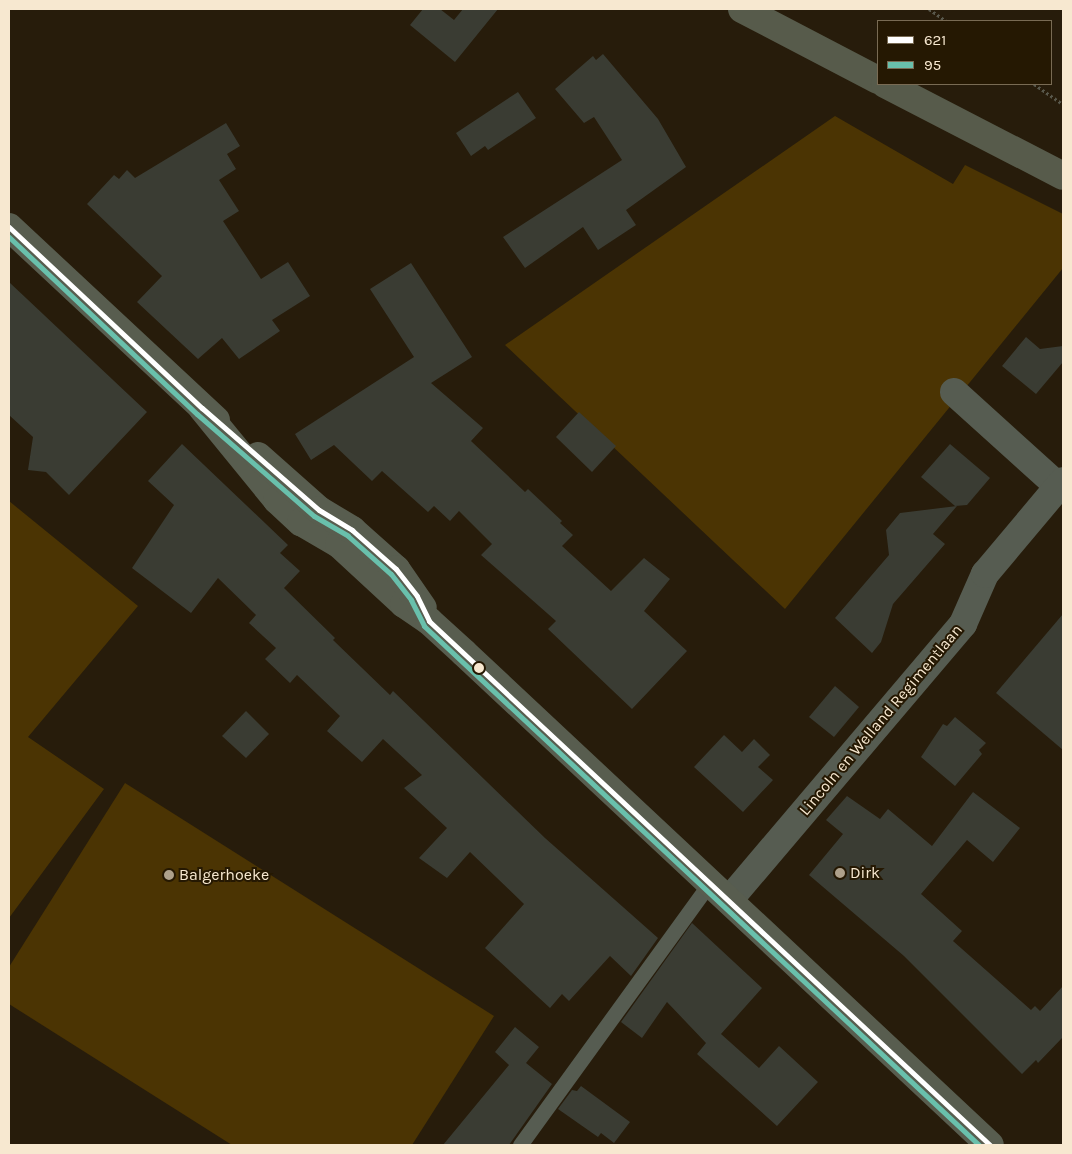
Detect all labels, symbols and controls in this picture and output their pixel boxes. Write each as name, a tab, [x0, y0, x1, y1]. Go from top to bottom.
legend	[877, 20, 1052, 85]
text: 621	[924, 31, 946, 49]
text: 95	[924, 56, 941, 74]
street label: Lincoln en Welland Regimentlaan	[795, 621, 967, 819]
unlabelled marker	[474, 663, 484, 673]
place label: Dirk	[850, 863, 880, 883]
place label: Balgerhoeke	[179, 865, 269, 885]
marker: Dirk	[834, 867, 846, 879]
marker: Balgerhoeke	[163, 869, 175, 881]

